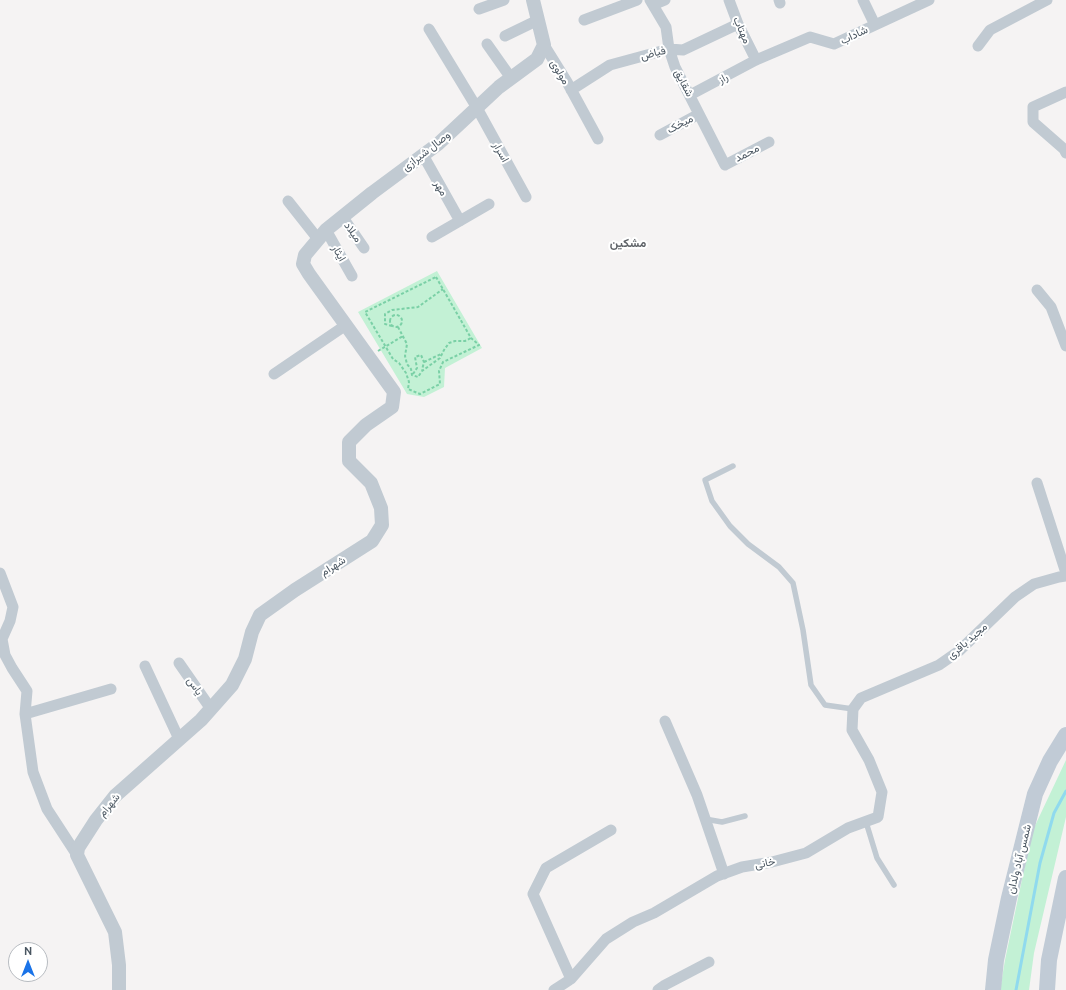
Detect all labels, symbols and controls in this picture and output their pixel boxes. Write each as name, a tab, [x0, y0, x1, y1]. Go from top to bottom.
street label: مهتاب	[730, 15, 754, 45]
street label: شاداب	[838, 23, 870, 47]
street label: فیاض	[639, 43, 667, 63]
street label: مولوی	[547, 57, 573, 87]
street label: شقایق	[672, 67, 696, 99]
street label: راز	[716, 70, 730, 86]
street label: میخک	[665, 112, 695, 136]
street label: وصال شیرازی	[399, 128, 453, 174]
street label: اسرار	[490, 140, 512, 164]
street label: محمد	[733, 141, 761, 165]
street label: مهر	[431, 178, 451, 198]
street label: میلاد	[341, 219, 365, 245]
district label: مشکین	[610, 236, 646, 250]
street label: ایثار	[329, 242, 349, 264]
street label: شهرام	[318, 553, 348, 579]
street label: مجید باقری	[944, 620, 990, 662]
street label: یاس	[184, 674, 206, 698]
street label: شهرام	[95, 791, 123, 819]
street label: شمس آباد ولدان	[1004, 823, 1034, 895]
street label: خانی	[754, 855, 776, 871]
north arrow	[8, 942, 48, 982]
text: N	[24, 945, 32, 957]

